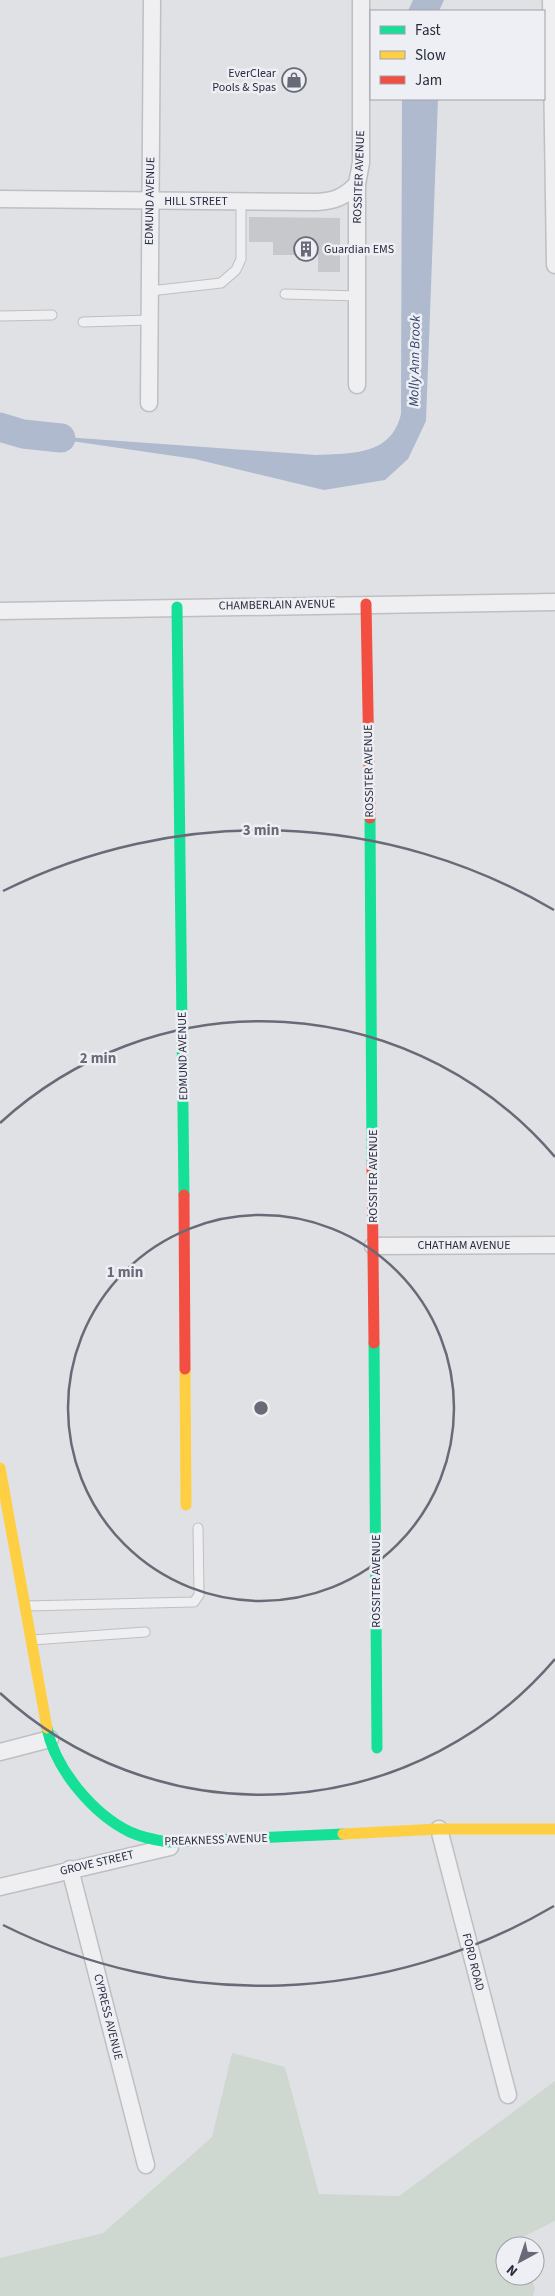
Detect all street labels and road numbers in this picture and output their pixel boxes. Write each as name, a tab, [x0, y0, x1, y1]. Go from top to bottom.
street label: ROSSITER AVENUE	[349, 130, 369, 224]
street label: EDMUND AVENUE	[141, 157, 159, 245]
street label: HILL STREET	[164, 193, 228, 210]
street label: CHAMBERLAIN AVENUE	[219, 595, 335, 615]
street label: ROSSITER AVENUE	[360, 724, 378, 818]
street label: EDMUND AVENUE	[174, 1012, 192, 1100]
street label: ROSSITER AVENUE	[365, 1129, 382, 1223]
street label: CHATHAM AVENUE	[417, 1237, 511, 1254]
street label: ROSSITER AVENUE	[368, 1534, 385, 1628]
street label: PREAKNESS AVENUE	[164, 1830, 268, 1850]
street label: GROVE STREET	[58, 1846, 136, 1880]
street label: FORD ROAD	[458, 1931, 488, 1993]
street label: CYPRESS AVENUE	[89, 1972, 127, 2062]

